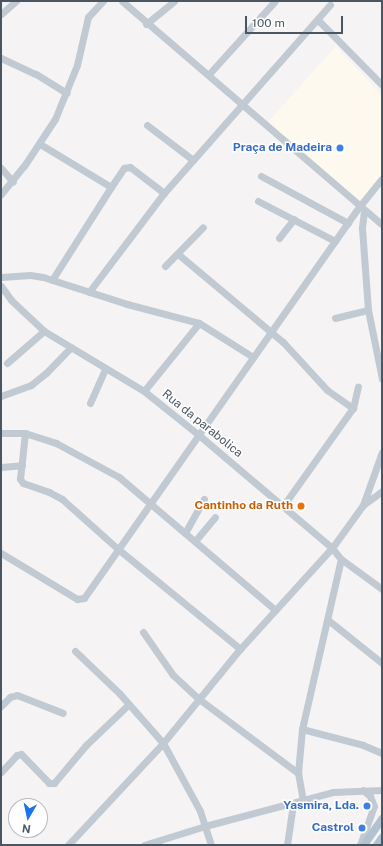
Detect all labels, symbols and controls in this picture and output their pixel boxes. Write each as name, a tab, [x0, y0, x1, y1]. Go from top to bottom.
scale bar	[247, 8, 345, 34]
text: 100 m	[252, 16, 285, 30]
place label: Praça de Madeira	[233, 141, 332, 155]
marker: Praça de Madeira	[335, 143, 345, 153]
street label: Rua da parabolica	[159, 387, 245, 461]
place label: Cantinho da Ruth	[194, 499, 293, 513]
marker: Cantinho da Ruth	[296, 501, 306, 511]
north arrow	[8, 798, 48, 838]
place label: Yasmira, Lda.	[283, 799, 359, 813]
marker: Yasmira, Lda.	[362, 801, 372, 811]
place label: Castrol	[312, 821, 354, 835]
text: N	[21, 822, 31, 835]
marker: Castrol	[357, 823, 367, 833]

